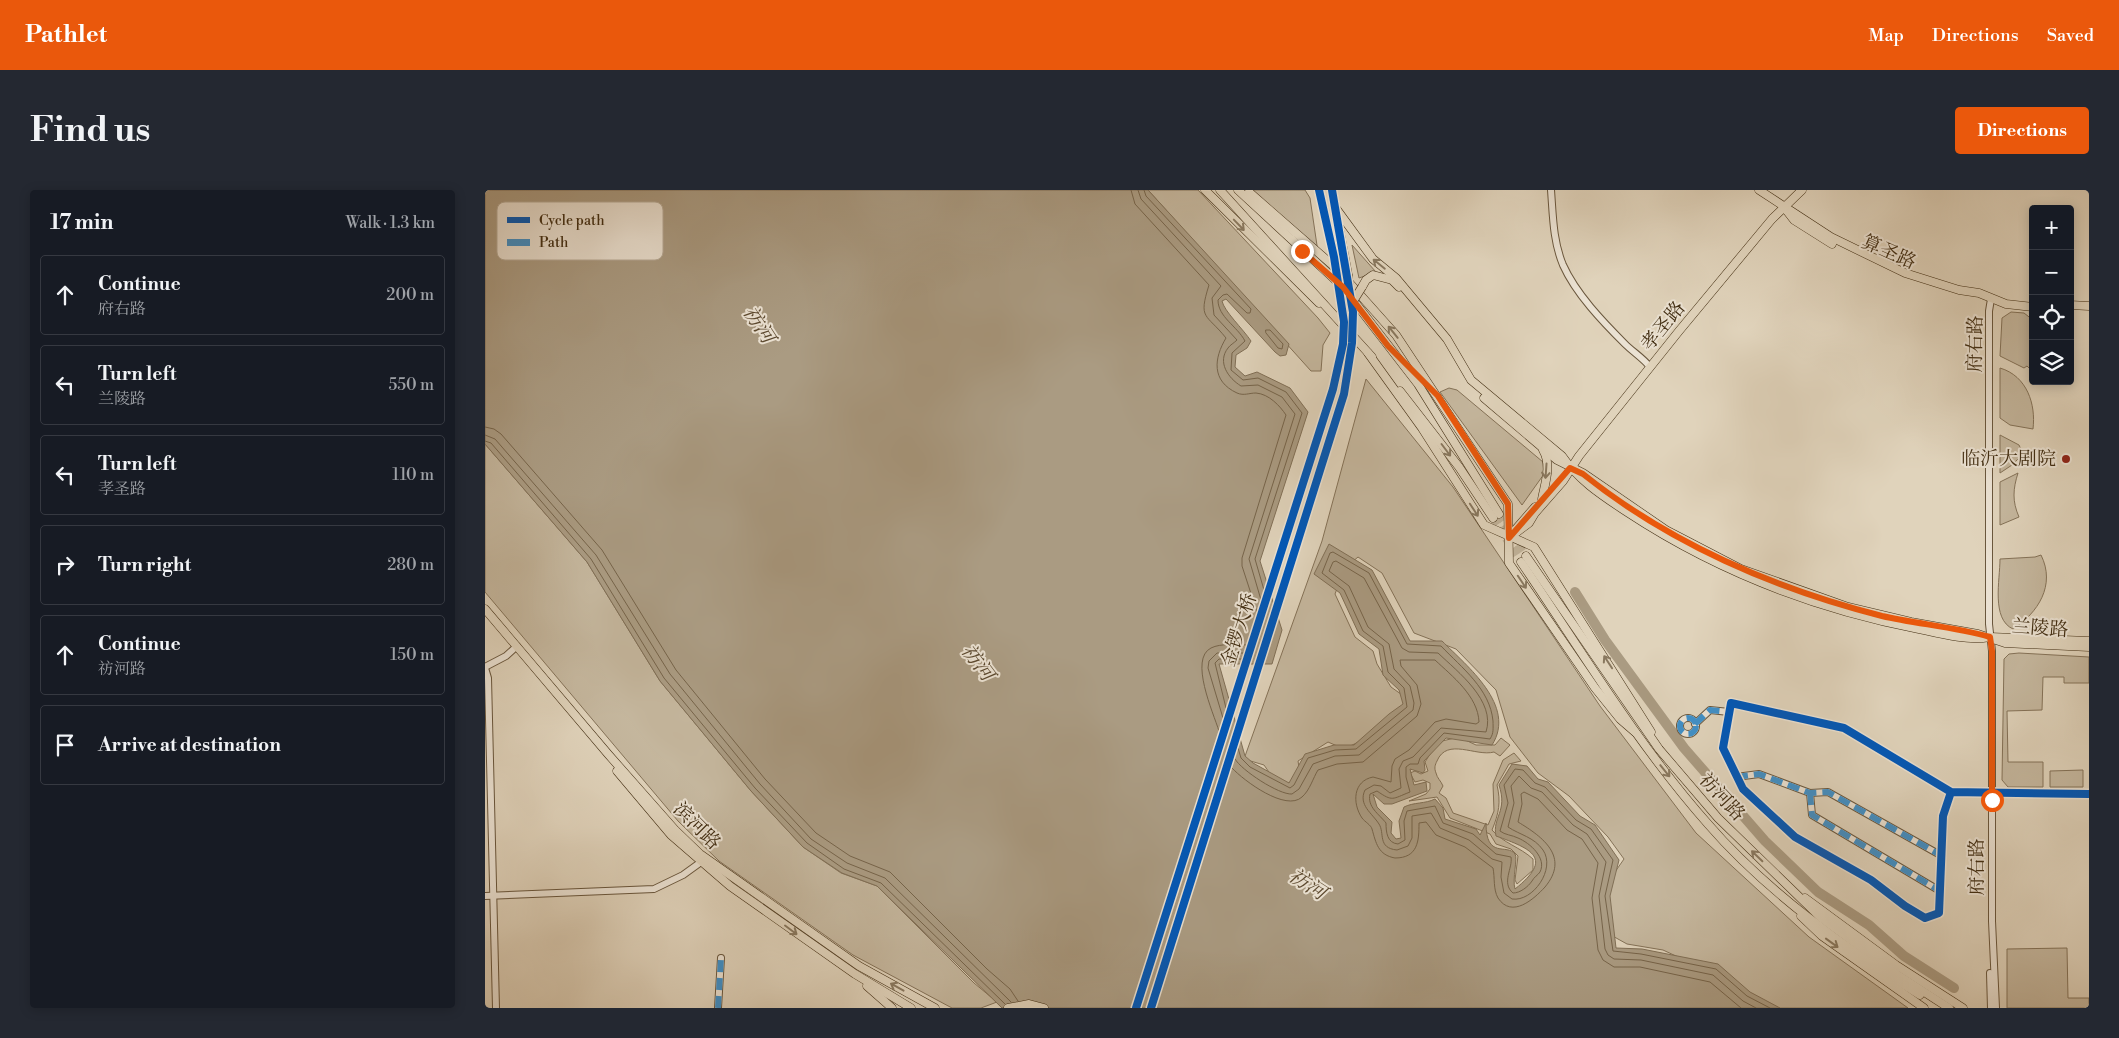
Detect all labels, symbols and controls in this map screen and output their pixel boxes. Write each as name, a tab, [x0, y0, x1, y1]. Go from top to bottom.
text: Pathlet	[25, 20, 107, 50]
text: Map	[1868, 24, 1904, 47]
text: Directions	[1932, 24, 2019, 47]
text: Saved	[2047, 24, 2094, 47]
button: Directions	[1955, 107, 2089, 154]
text: Find us	[30, 109, 150, 152]
legend	[497, 202, 663, 260]
map controls	[2029, 205, 2074, 385]
button: +	[2029, 205, 2074, 250]
text: 17 min	[50, 210, 113, 236]
text: Cycle path	[539, 212, 605, 230]
text: Walk · 1.3 km	[346, 213, 435, 233]
one-way arrow	[1233, 219, 1246, 231]
street label: 算圣路	[1858, 229, 1920, 275]
text: Path	[539, 234, 569, 252]
route end	[1291, 240, 1314, 263]
button: −	[2029, 250, 2074, 295]
one-way arrow	[1373, 258, 1386, 269]
text: Continue	[98, 272, 181, 296]
icon: ahead	[51, 281, 79, 309]
text: 200 m	[386, 285, 434, 305]
button: locate	[2029, 295, 2074, 340]
street label: 孝圣路	[1636, 296, 1690, 356]
text: 府右路	[98, 299, 146, 319]
water label: 祊河	[737, 301, 781, 351]
street label: 府右路	[1963, 315, 1987, 373]
one-way arrow	[1387, 325, 1398, 338]
button: layers	[2029, 340, 2074, 385]
text: Turn left	[98, 362, 177, 386]
icon: left	[51, 371, 79, 399]
text: 550 m	[388, 375, 434, 395]
text: 兰陵路	[98, 389, 146, 409]
one-way arrow	[1440, 443, 1451, 456]
place label: 临沂大剧院	[1961, 447, 2056, 471]
text: Turn left	[98, 452, 177, 476]
marker: 临沂大剧院	[2060, 453, 2072, 465]
icon: left	[51, 461, 79, 489]
one-way arrow	[1542, 463, 1551, 479]
text: 110 m	[392, 465, 434, 485]
text: 孝圣路	[98, 479, 146, 499]
one-way arrow	[1469, 502, 1479, 516]
icon: right	[51, 551, 79, 579]
text: Turn right	[98, 553, 191, 577]
text: 280 m	[387, 555, 434, 575]
one-way arrow	[1517, 575, 1527, 589]
street label: 金锣大桥	[1216, 590, 1262, 670]
street label: 兰陵路	[2011, 614, 2069, 642]
text: Continue	[98, 632, 181, 656]
water label: 祊河	[955, 640, 1001, 689]
icon: ahead	[51, 641, 79, 669]
text: 150 m	[390, 645, 434, 665]
one-way arrow	[1602, 655, 1613, 669]
text: 祊河路	[98, 659, 146, 679]
icon: arrive	[51, 731, 79, 759]
text: Arrive at destination	[98, 733, 281, 757]
one-way arrow	[1659, 764, 1670, 777]
street label: 祊河路	[1694, 768, 1750, 826]
route start	[1981, 789, 2004, 812]
street label: 滨河路	[668, 797, 726, 855]
street label: 府右路	[1965, 838, 1989, 896]
one-way arrow	[1750, 850, 1763, 862]
water label: 祊河	[1283, 864, 1333, 908]
one-way arrow	[784, 924, 797, 935]
one-way arrow	[1825, 938, 1839, 948]
one-way arrow	[890, 982, 904, 992]

